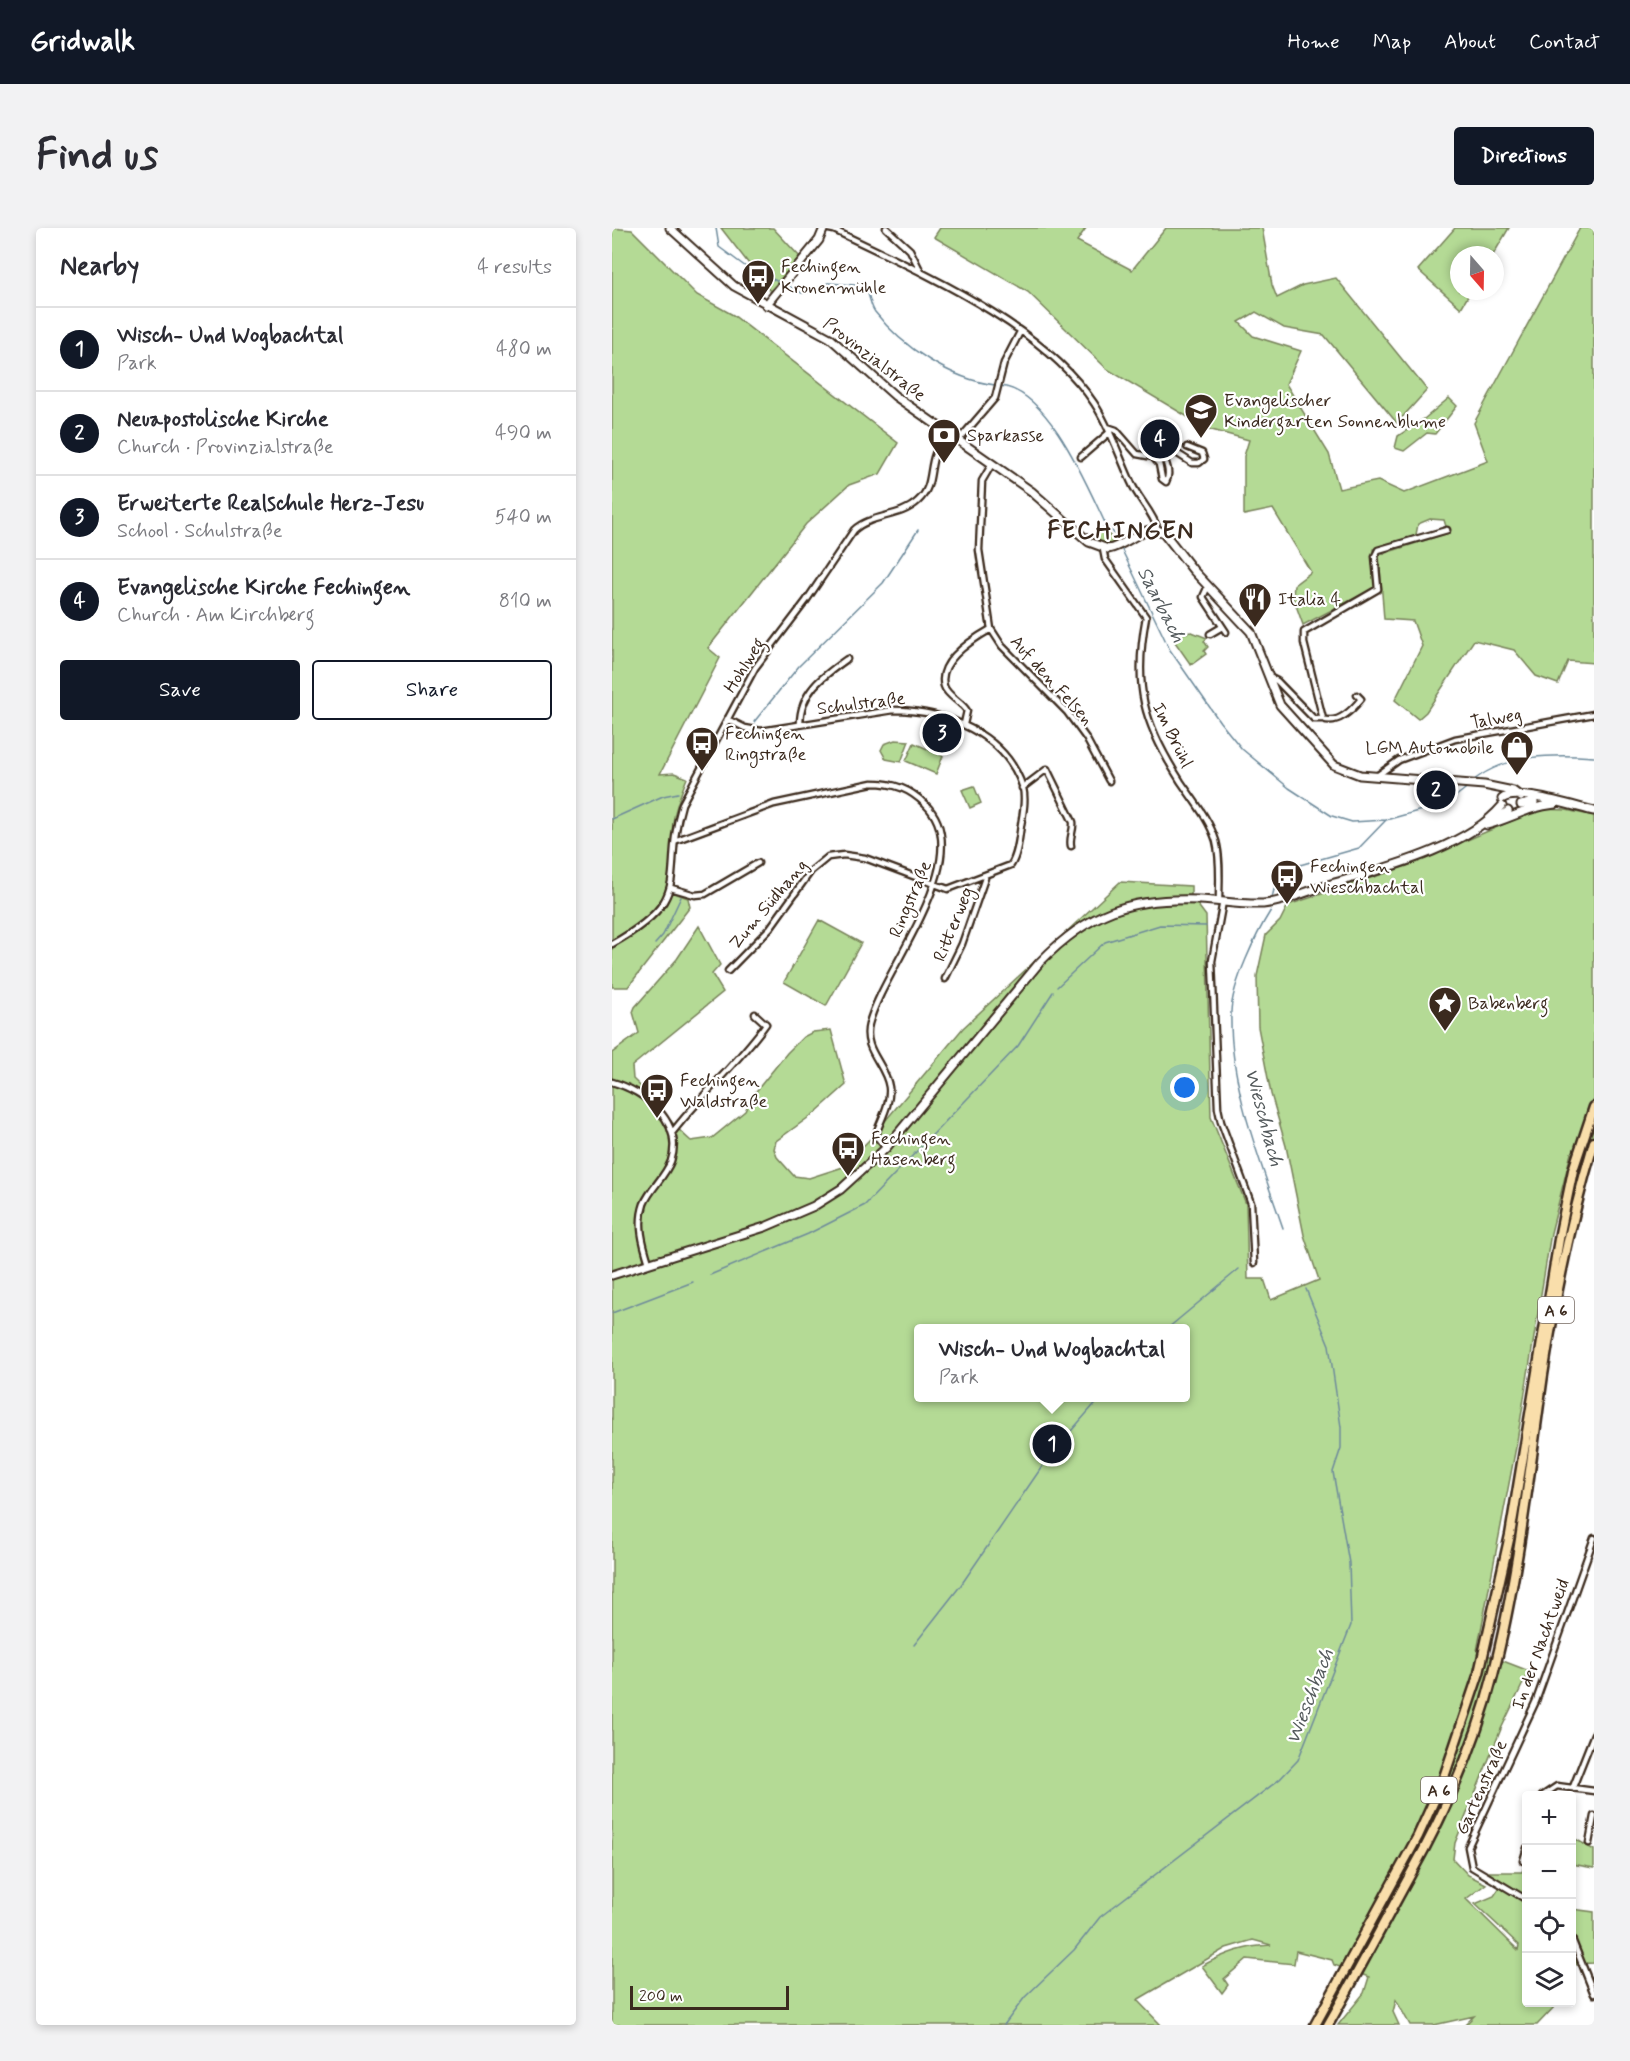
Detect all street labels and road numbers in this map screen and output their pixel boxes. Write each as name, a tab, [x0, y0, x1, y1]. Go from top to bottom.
street label: Provinzialstraße	[818, 312, 931, 408]
street label: Auf den Felsen	[1004, 630, 1098, 731]
street label: Hohlweg	[718, 633, 773, 699]
street label: Schulstraße	[816, 687, 907, 721]
street label: Im Brühl	[1146, 699, 1198, 772]
street label: Talweg	[1469, 703, 1524, 735]
street label: Zum Südhang	[724, 854, 814, 955]
street label: Ringstraße	[884, 857, 939, 942]
street label: Ritterweg	[928, 883, 981, 966]
road number: A 6	[1538, 1297, 1574, 1323]
street label: In der Nachtweid	[1506, 1576, 1576, 1713]
street label: Gartenstraße	[1450, 1736, 1514, 1839]
road number: A 6	[1421, 1777, 1457, 1803]

